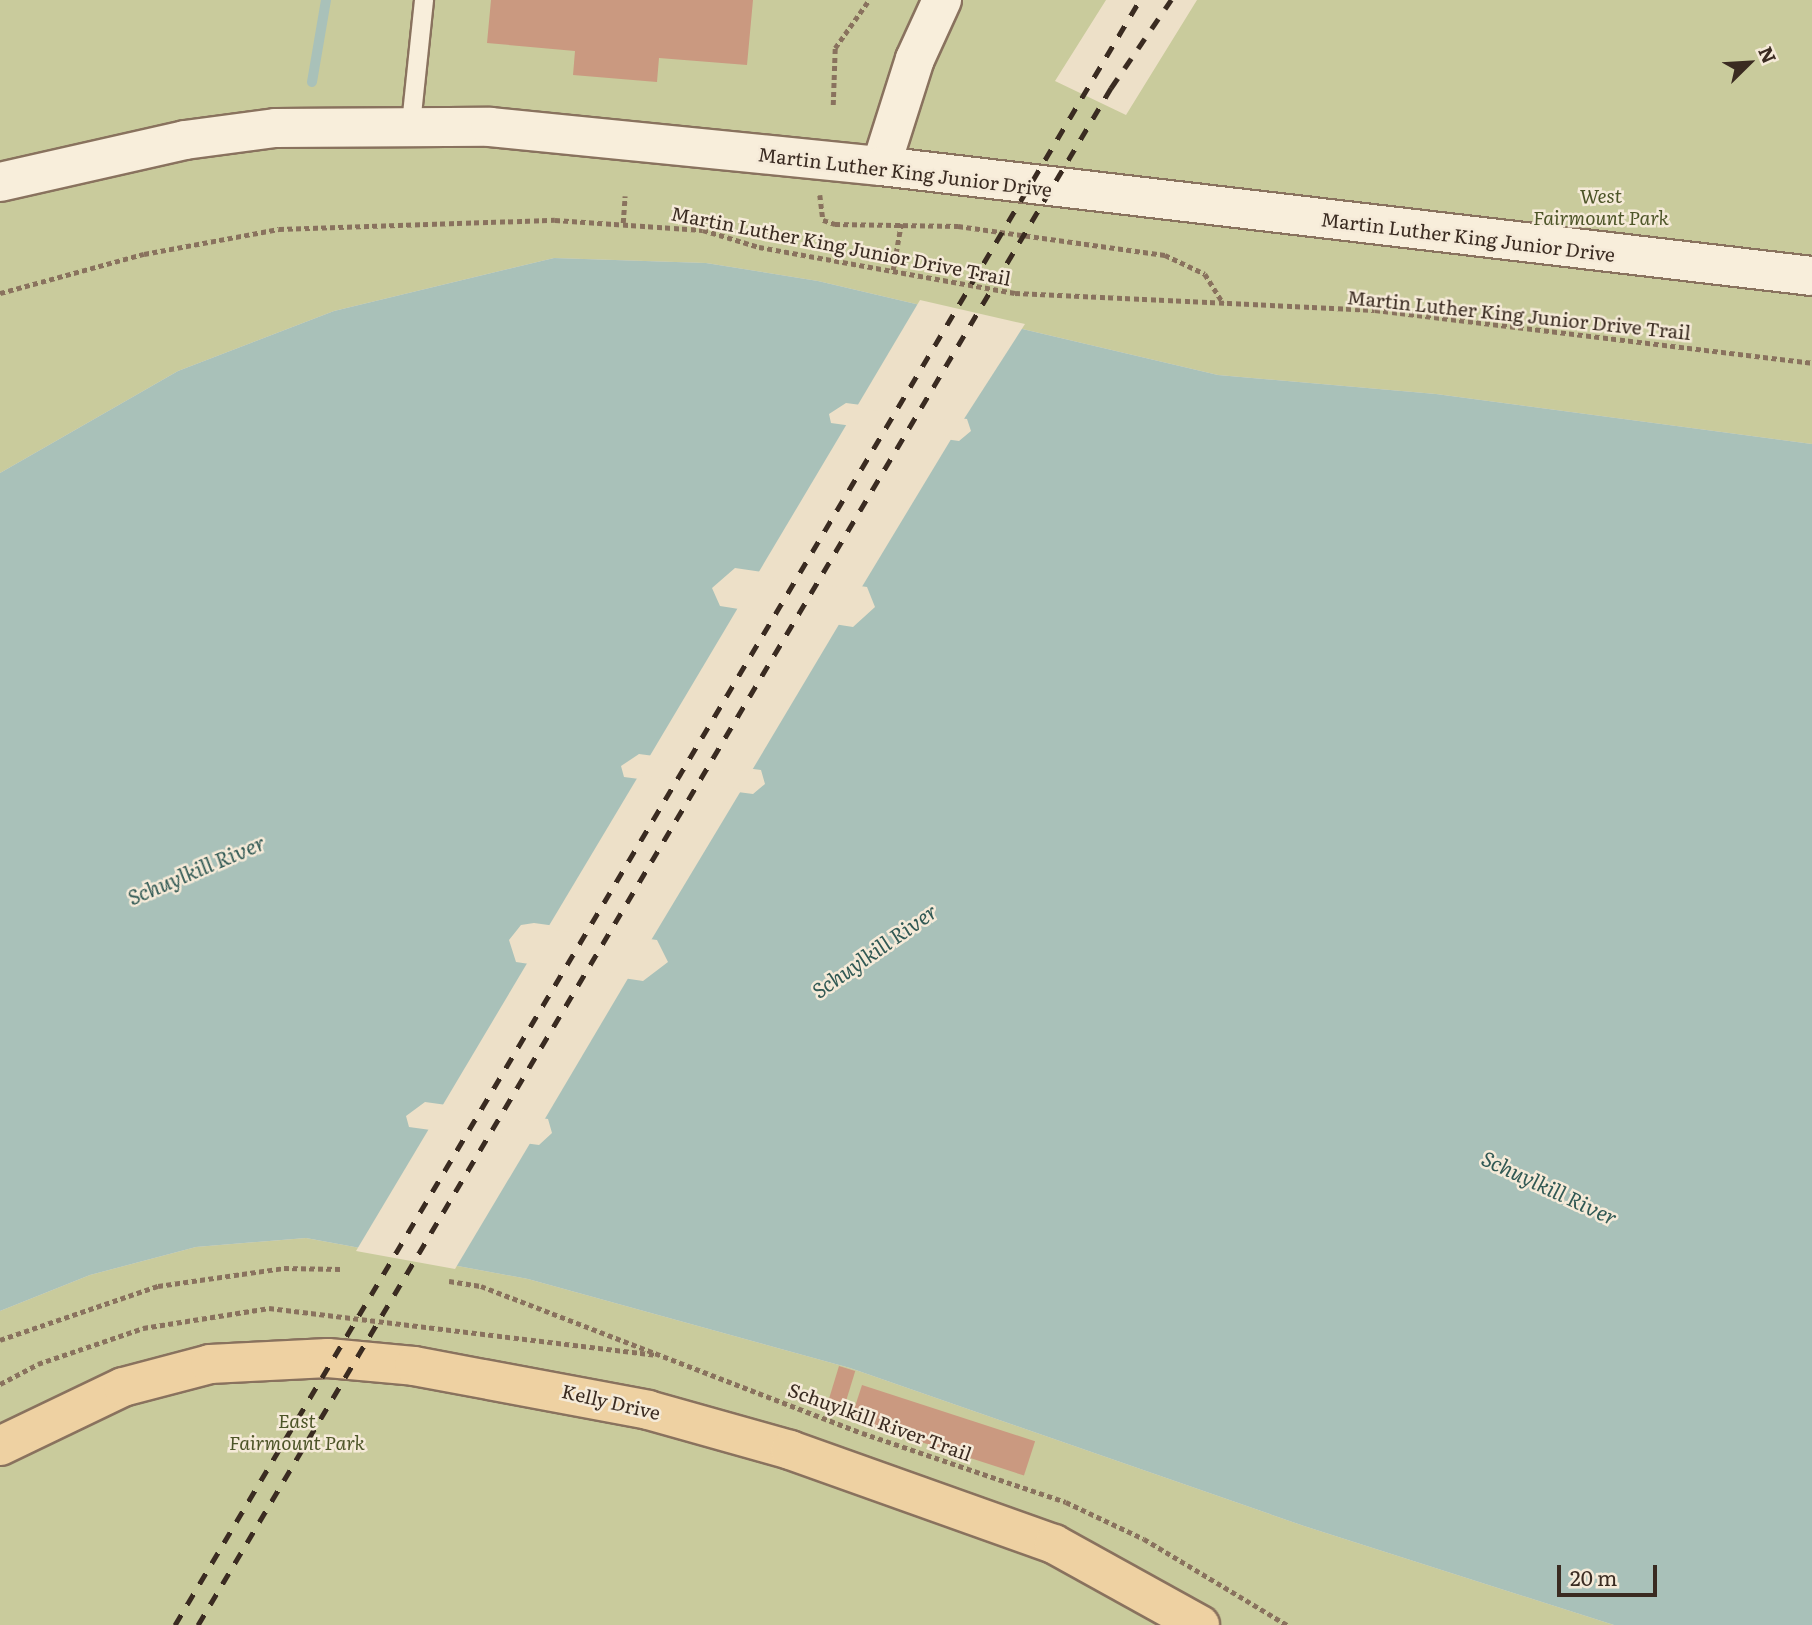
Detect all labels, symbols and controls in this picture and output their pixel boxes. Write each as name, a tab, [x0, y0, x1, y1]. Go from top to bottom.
north arrow	[1714, 28, 1784, 98]
text: N	[1752, 41, 1784, 67]
street label: Martin Luther King Junior Drive	[757, 143, 1053, 201]
park label: West Fairmount Park	[1533, 185, 1669, 229]
street label: Martin Luther King Junior Drive Trail	[669, 202, 1013, 290]
street label: Martin Luther King Junior Drive	[1320, 208, 1616, 266]
street label: Martin Luther King Junior Drive Trail	[1346, 286, 1692, 344]
water label: Schuylkill River	[124, 829, 268, 909]
water label: Schuylkill River	[807, 898, 941, 1002]
water label: Schuylkill River	[1478, 1145, 1622, 1229]
street label: Schuylkill River Trail	[785, 1378, 975, 1466]
street label: Kelly Drive	[560, 1380, 662, 1424]
park label: East Fairmount Park	[229, 1410, 365, 1454]
scale bar	[1560, 1552, 1660, 1596]
text: 20 m	[1570, 1561, 1617, 1592]

